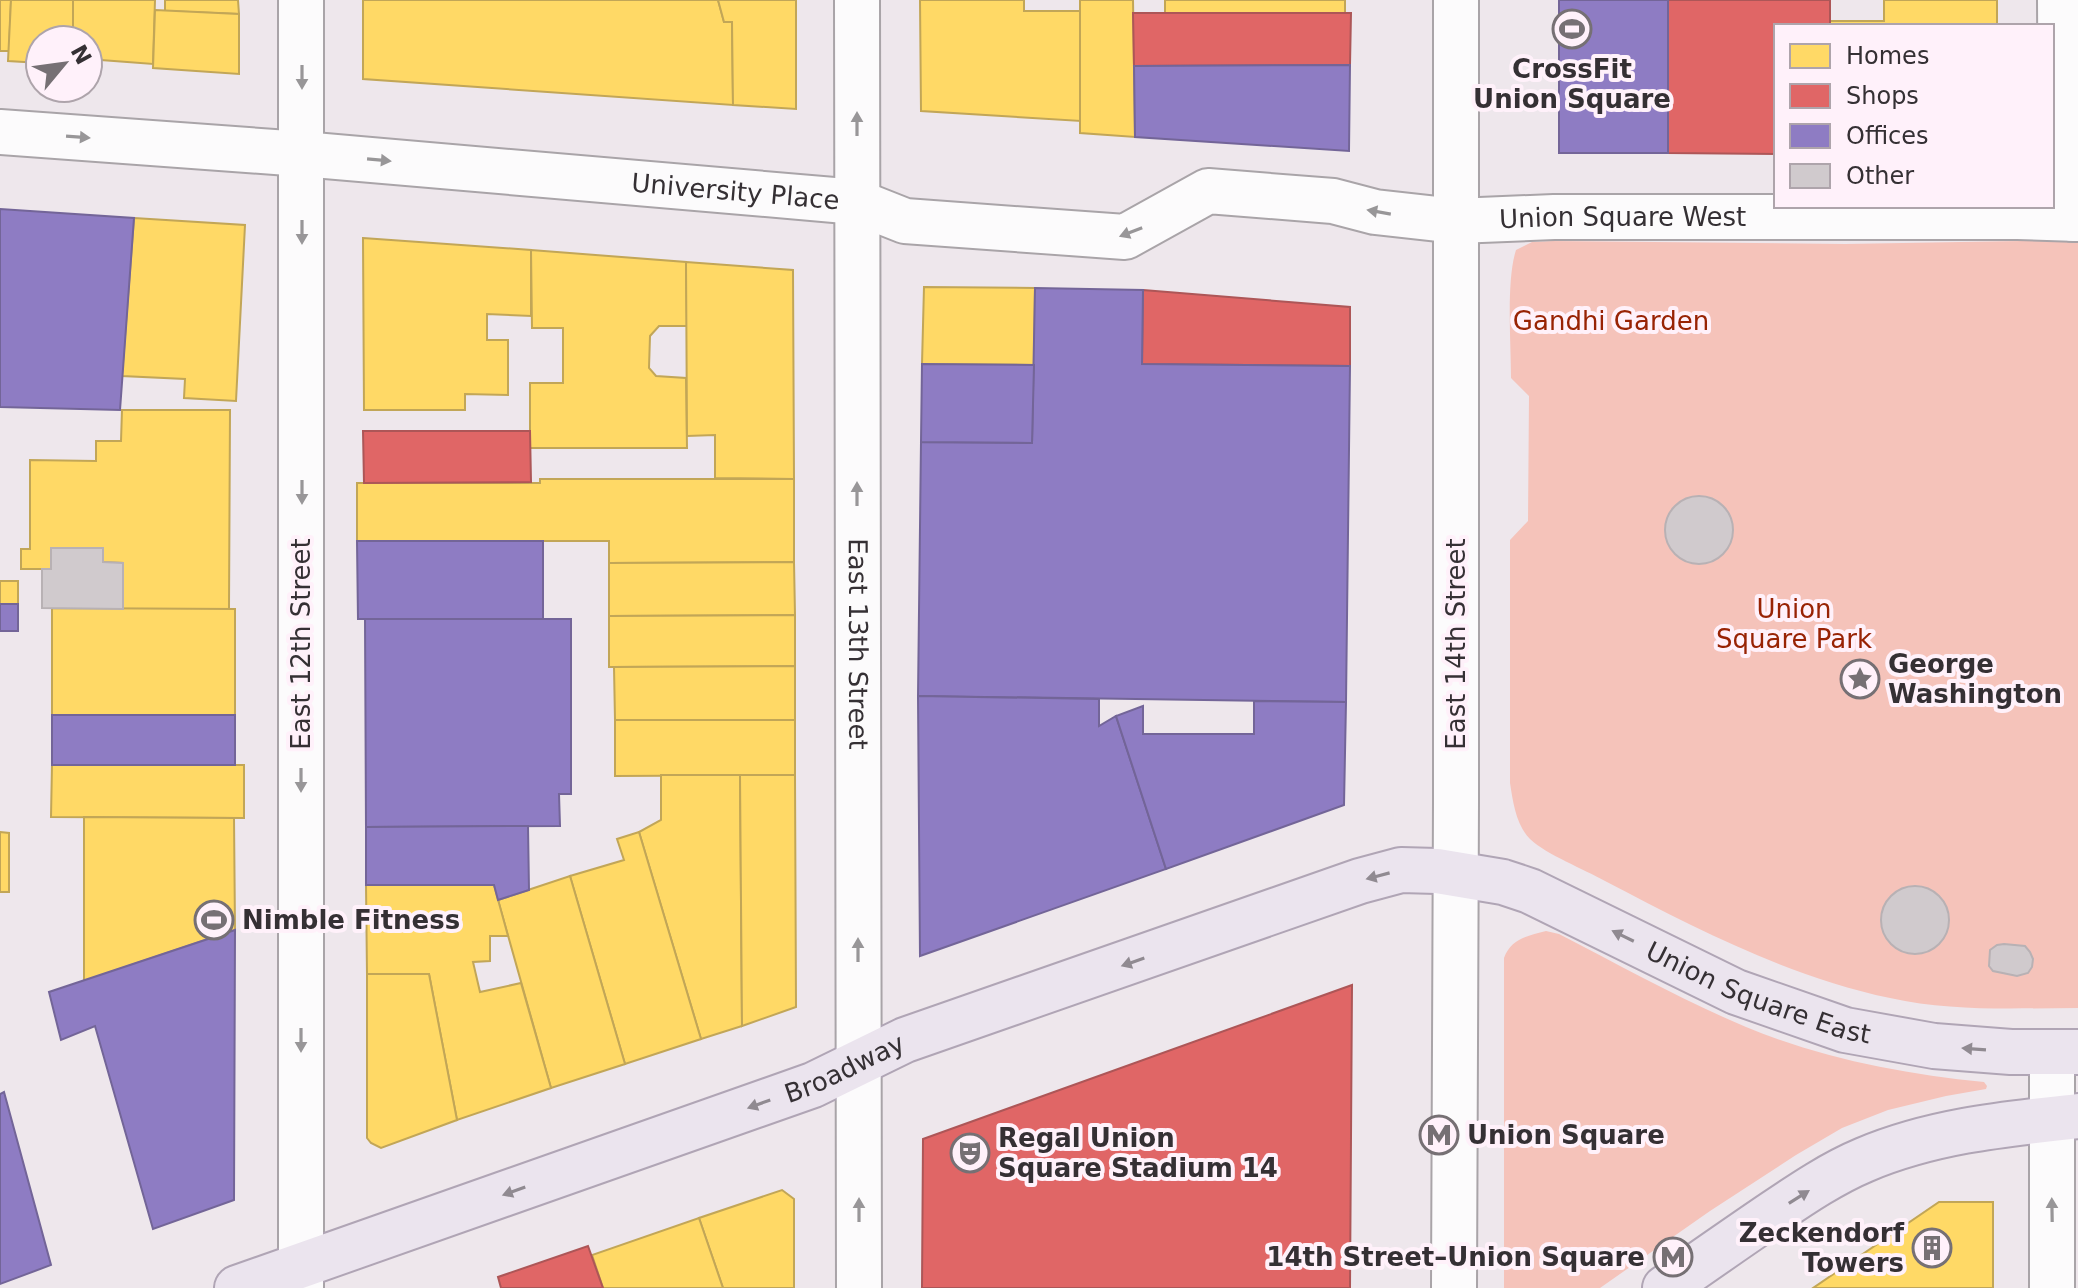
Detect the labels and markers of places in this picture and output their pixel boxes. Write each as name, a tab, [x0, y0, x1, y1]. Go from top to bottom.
sports icon: CrossFit Union Square	[1551, 8, 1593, 50]
place label: CrossFit Union Square	[1473, 54, 1671, 114]
place label: George Washington	[1888, 649, 2062, 709]
place icon: George Washington	[1839, 658, 1881, 700]
sports icon: Nimble Fitness	[193, 899, 235, 941]
place label: Nimble Fitness	[242, 905, 460, 935]
metro station icon: Union Square	[1418, 1114, 1460, 1156]
place label: Union Square	[1467, 1120, 1665, 1150]
place label: Regal Union Square Stadium 14	[998, 1123, 1278, 1183]
theatre icon: Regal Union Square Stadium 14	[949, 1132, 991, 1174]
place label: Zeckendorf Towers	[1739, 1218, 1905, 1278]
building icon: Zeckendorf Towers	[1911, 1227, 1953, 1269]
metro station icon: 14th Street–Union Square	[1652, 1236, 1694, 1278]
place label: 14th Street–Union Square	[1266, 1242, 1645, 1272]

